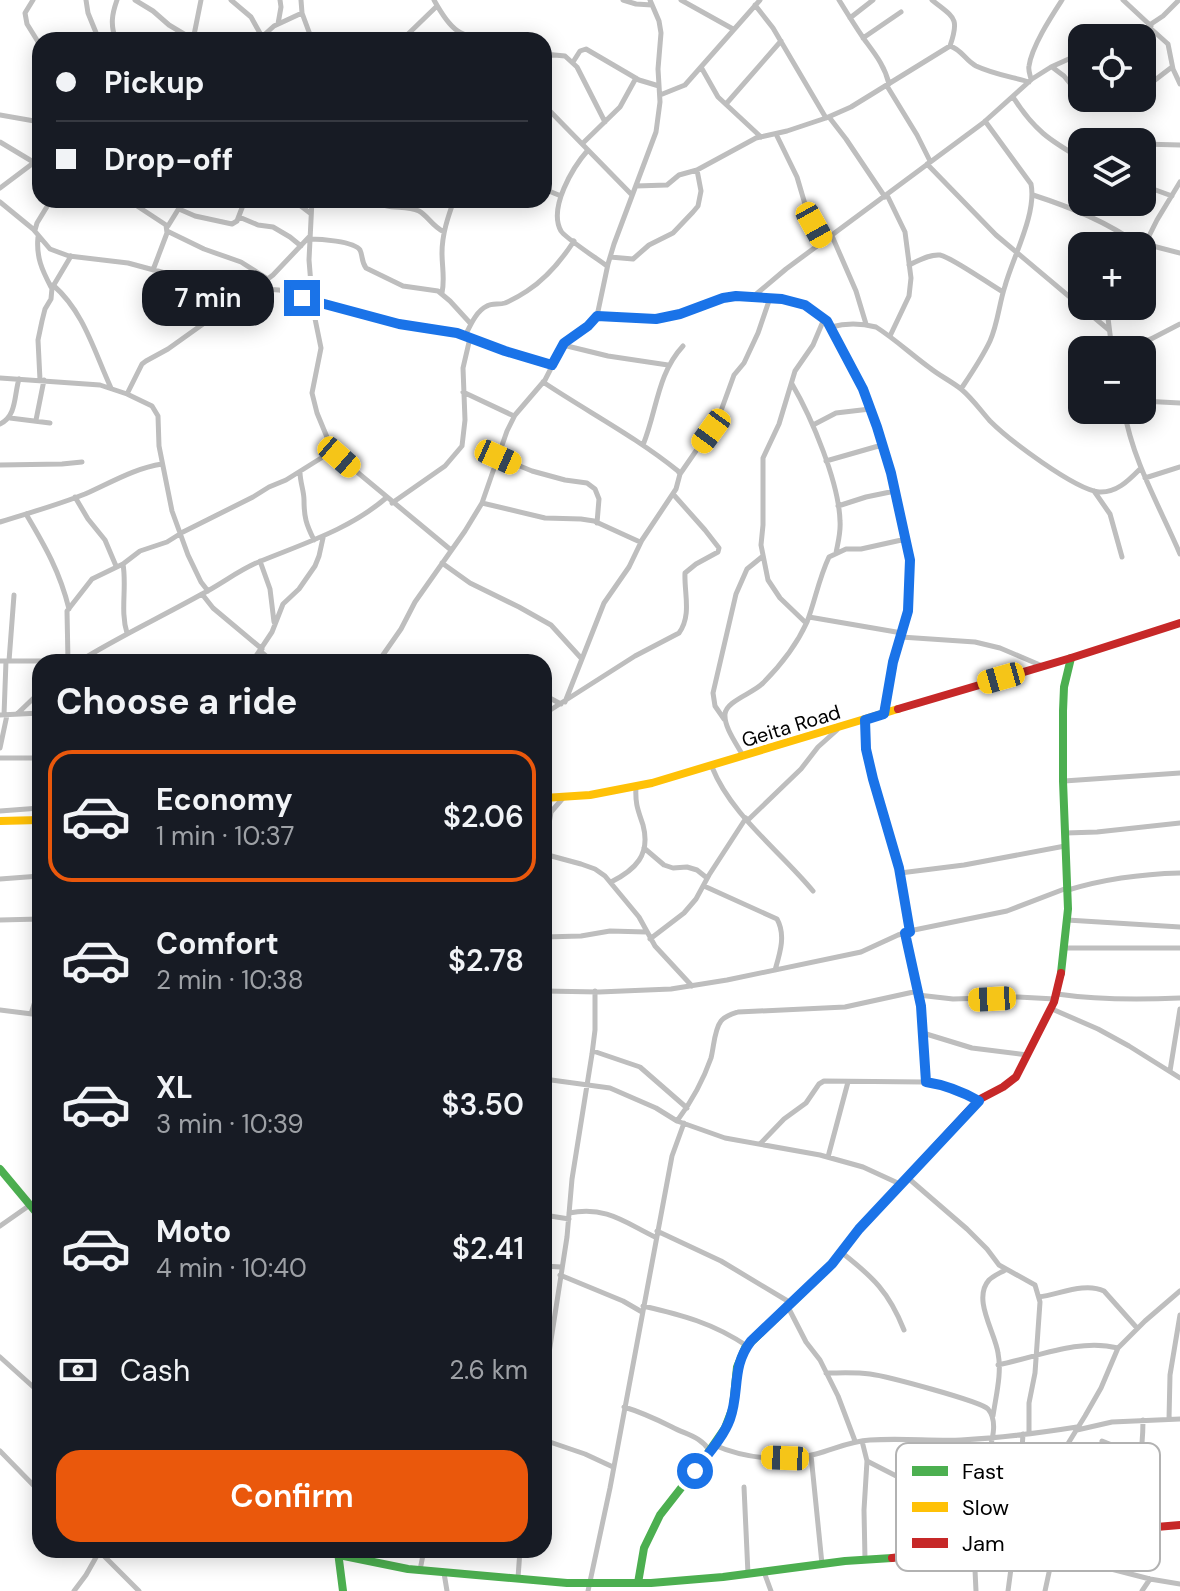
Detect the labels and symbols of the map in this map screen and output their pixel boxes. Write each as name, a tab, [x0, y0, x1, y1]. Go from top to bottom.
car	[792, 198, 836, 252]
callout: 7 min	[142, 270, 274, 326]
route end	[284, 280, 320, 316]
car	[687, 405, 735, 457]
car	[313, 432, 365, 482]
car	[471, 436, 525, 478]
car	[975, 660, 1027, 696]
street label: Geita Road	[738, 699, 844, 753]
car	[967, 986, 1017, 1012]
legend	[896, 1443, 1160, 1571]
car	[761, 1445, 809, 1471]
route start	[677, 1453, 713, 1489]
text: Fast	[962, 1457, 1004, 1486]
text: Slow	[962, 1493, 1009, 1522]
text: Jam	[962, 1529, 1005, 1558]

